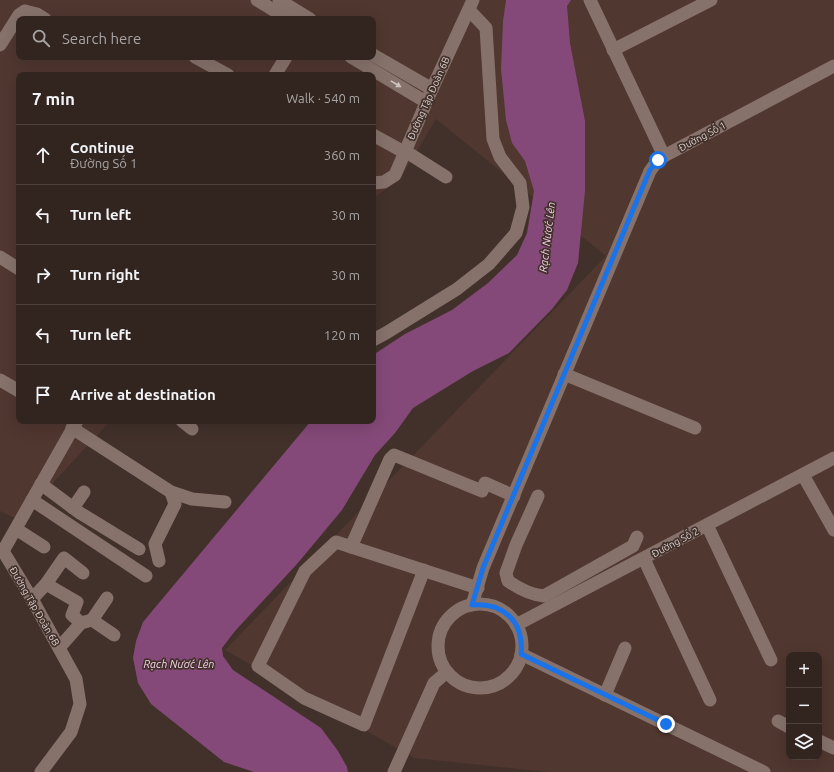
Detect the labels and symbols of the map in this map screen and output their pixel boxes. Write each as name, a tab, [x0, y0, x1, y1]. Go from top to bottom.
street label: Đường Tập Đoàn 6B	[405, 55, 453, 142]
one-way arrow	[390, 81, 402, 88]
street label: Đường Số 1	[676, 118, 728, 153]
route start	[649, 151, 667, 169]
water label: Rạch Nước Lên	[537, 201, 558, 273]
street label: Đường Số 2	[649, 524, 701, 559]
street label: Đường Tập Đoàn 6B	[7, 565, 62, 648]
water label: Rạch Nước Lên	[144, 658, 214, 671]
route end	[657, 715, 675, 733]

